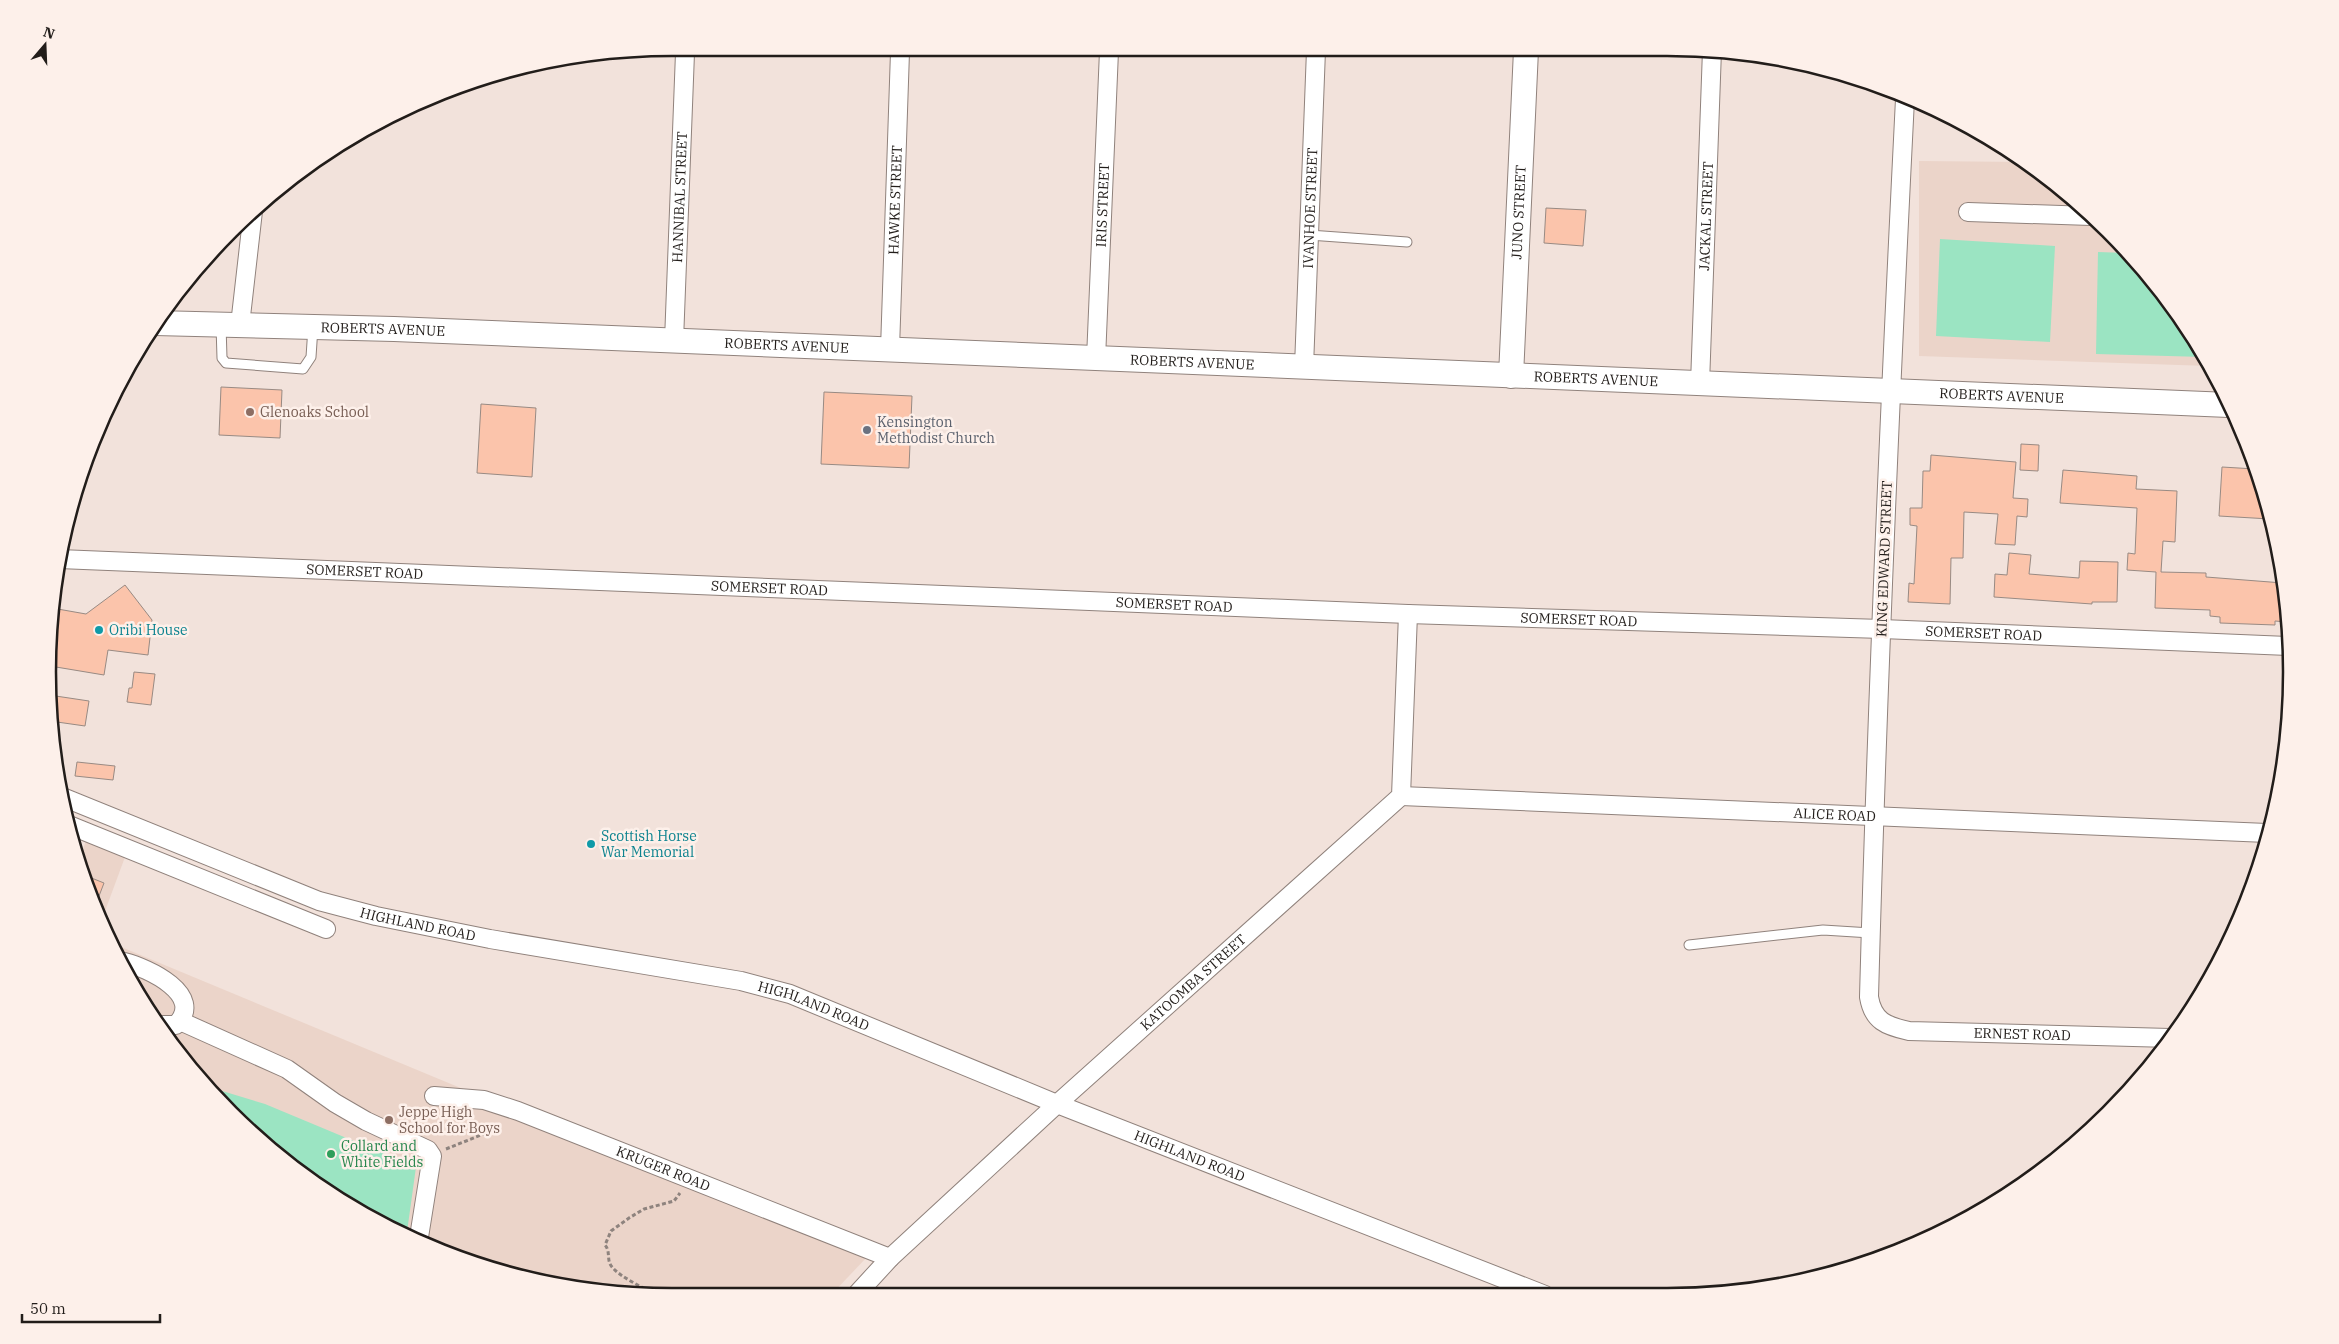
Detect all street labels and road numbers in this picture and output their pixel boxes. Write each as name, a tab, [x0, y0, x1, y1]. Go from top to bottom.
street label: HANNIBAL STREET	[668, 131, 691, 263]
street label: HAWKE STREET	[884, 145, 906, 255]
street label: IVANHOE STREET	[1299, 147, 1321, 269]
street label: JACKAL STREET	[1695, 161, 1717, 271]
street label: IRIS STREET	[1092, 163, 1113, 248]
street label: JUNO STREET	[1507, 164, 1530, 260]
street label: ROBERTS AVENUE	[320, 318, 446, 340]
street label: ROBERTS AVENUE	[724, 334, 849, 357]
street label: ROBERTS AVENUE	[1130, 350, 1255, 374]
street label: ROBERTS AVENUE	[1533, 367, 1659, 390]
street label: ROBERTS AVENUE	[1939, 384, 2064, 407]
street label: KING EDWARD STREET	[1872, 480, 1896, 638]
street label: SOMERSET ROAD	[306, 560, 424, 583]
street label: SOMERSET ROAD	[711, 577, 828, 599]
street label: SOMERSET ROAD	[1115, 593, 1233, 616]
street label: SOMERSET ROAD	[1520, 609, 1638, 630]
street label: SOMERSET ROAD	[1925, 622, 2042, 645]
street label: ALICE ROAD	[1793, 804, 1876, 825]
street label: HIGHLAND ROAD	[358, 903, 477, 945]
street label: KATOOMBA STREET	[1136, 930, 1250, 1034]
street label: HIGHLAND ROAD	[756, 977, 872, 1035]
street label: ERNEST ROAD	[1973, 1024, 2071, 1044]
street label: HIGHLAND ROAD	[1131, 1126, 1248, 1186]
street label: KRUGER ROAD	[614, 1142, 713, 1195]

